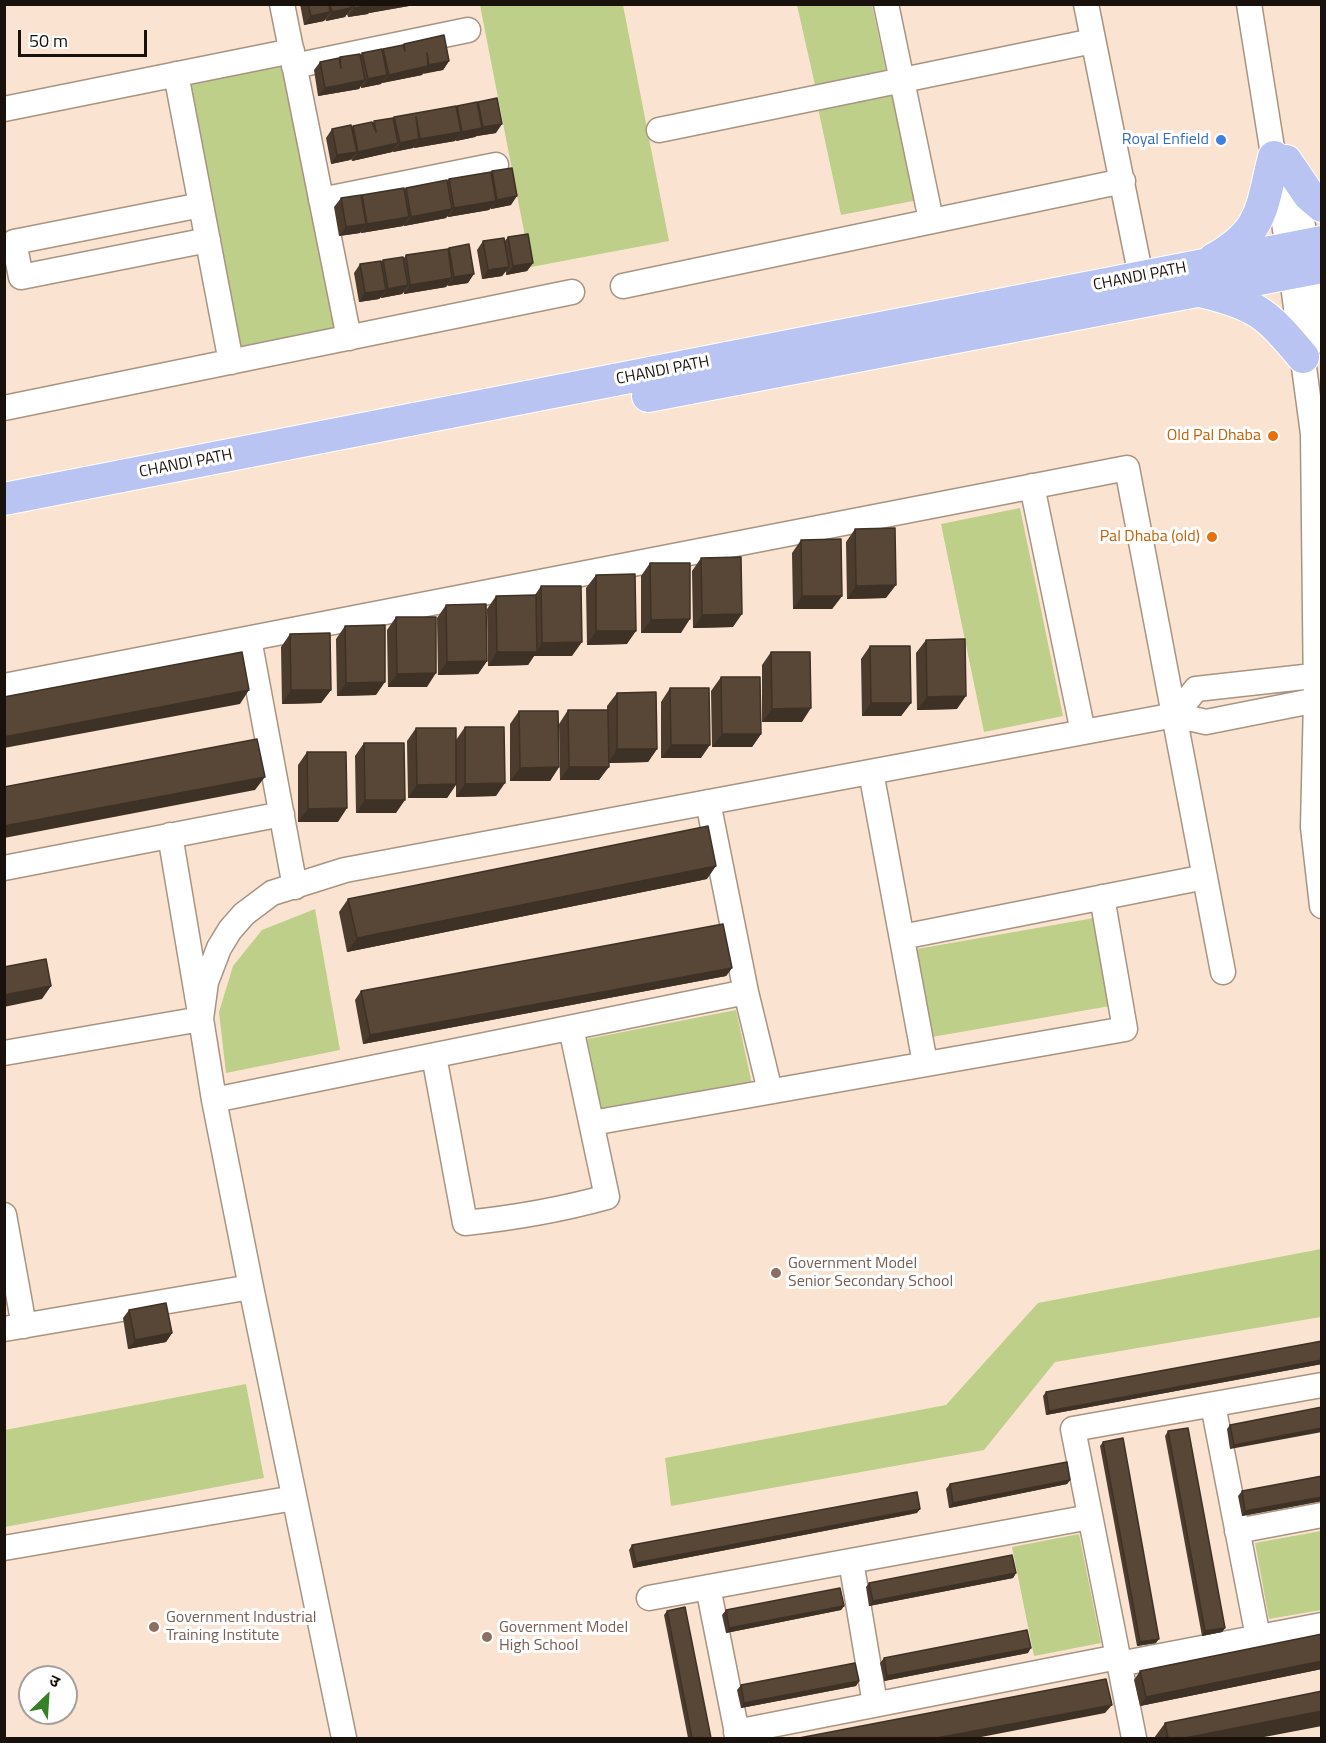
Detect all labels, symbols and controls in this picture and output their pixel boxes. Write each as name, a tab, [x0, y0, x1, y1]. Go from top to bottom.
scale bar	[21, 18, 150, 56]
text: 50 m	[29, 27, 68, 54]
place label: Royal Enfield	[1122, 130, 1209, 150]
marker: Royal Enfield	[1214, 133, 1228, 147]
street label: CHANDI PATH	[1092, 259, 1188, 295]
street label: CHANDI PATH	[615, 353, 711, 389]
place label: Old Pal Dhaba	[1167, 426, 1261, 446]
marker: Old Pal Dhaba	[1266, 429, 1280, 443]
street label: CHANDI PATH	[138, 446, 234, 482]
place label: Pal Dhaba (old)	[1100, 527, 1200, 547]
marker: Pal Dhaba (old)	[1205, 530, 1219, 544]
place label: Government Model Senior Secondary School	[788, 1254, 953, 1292]
marker: Government Model Senior Secondary School	[769, 1266, 783, 1280]
place label: Government Industrial Training Institute	[166, 1608, 316, 1646]
place label: Government Model High School	[499, 1618, 628, 1656]
marker: Government Industrial Training Institute	[147, 1620, 161, 1634]
marker: Government Model High School	[480, 1630, 494, 1644]
north arrow	[18, 1665, 78, 1725]
text: उ	[45, 1668, 64, 1693]

